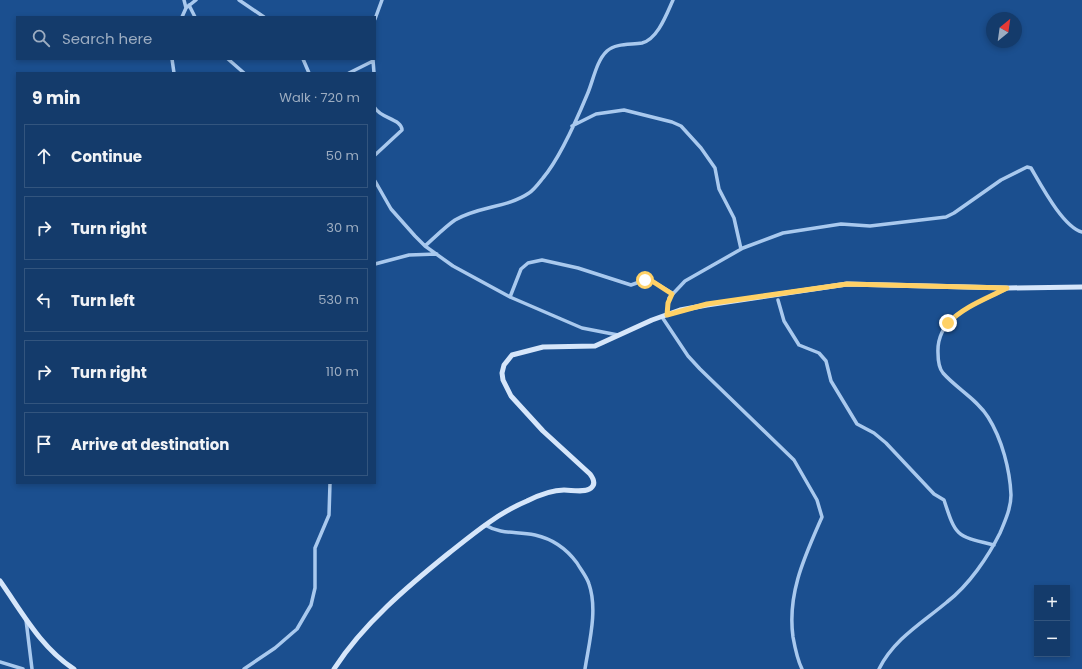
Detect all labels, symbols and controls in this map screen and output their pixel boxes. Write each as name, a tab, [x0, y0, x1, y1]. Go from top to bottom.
north arrow	[986, 12, 1022, 48]
search box	[16, 16, 376, 60]
icon: search	[30, 27, 52, 49]
text: Search here	[62, 28, 152, 49]
text: 9 min	[32, 86, 81, 110]
text: Walk · 720 m	[279, 88, 360, 107]
icon: ahead	[33, 145, 55, 167]
text: Continue	[71, 146, 142, 167]
text: 50 m	[326, 146, 359, 165]
icon: right	[33, 217, 55, 239]
text: Turn right	[71, 218, 147, 239]
text: 30 m	[326, 218, 359, 237]
route start	[636, 271, 654, 289]
icon: left	[33, 289, 55, 311]
text: Turn left	[71, 290, 135, 311]
text: 530 m	[318, 290, 359, 309]
route end	[939, 314, 957, 332]
icon: right	[33, 361, 55, 383]
text: Turn right	[71, 362, 147, 383]
text: 110 m	[326, 362, 359, 381]
icon: arrive	[33, 433, 55, 455]
text: Arrive at destination	[71, 434, 229, 455]
map controls	[1034, 585, 1070, 657]
button: +	[1034, 585, 1070, 621]
button: −	[1034, 621, 1070, 657]

